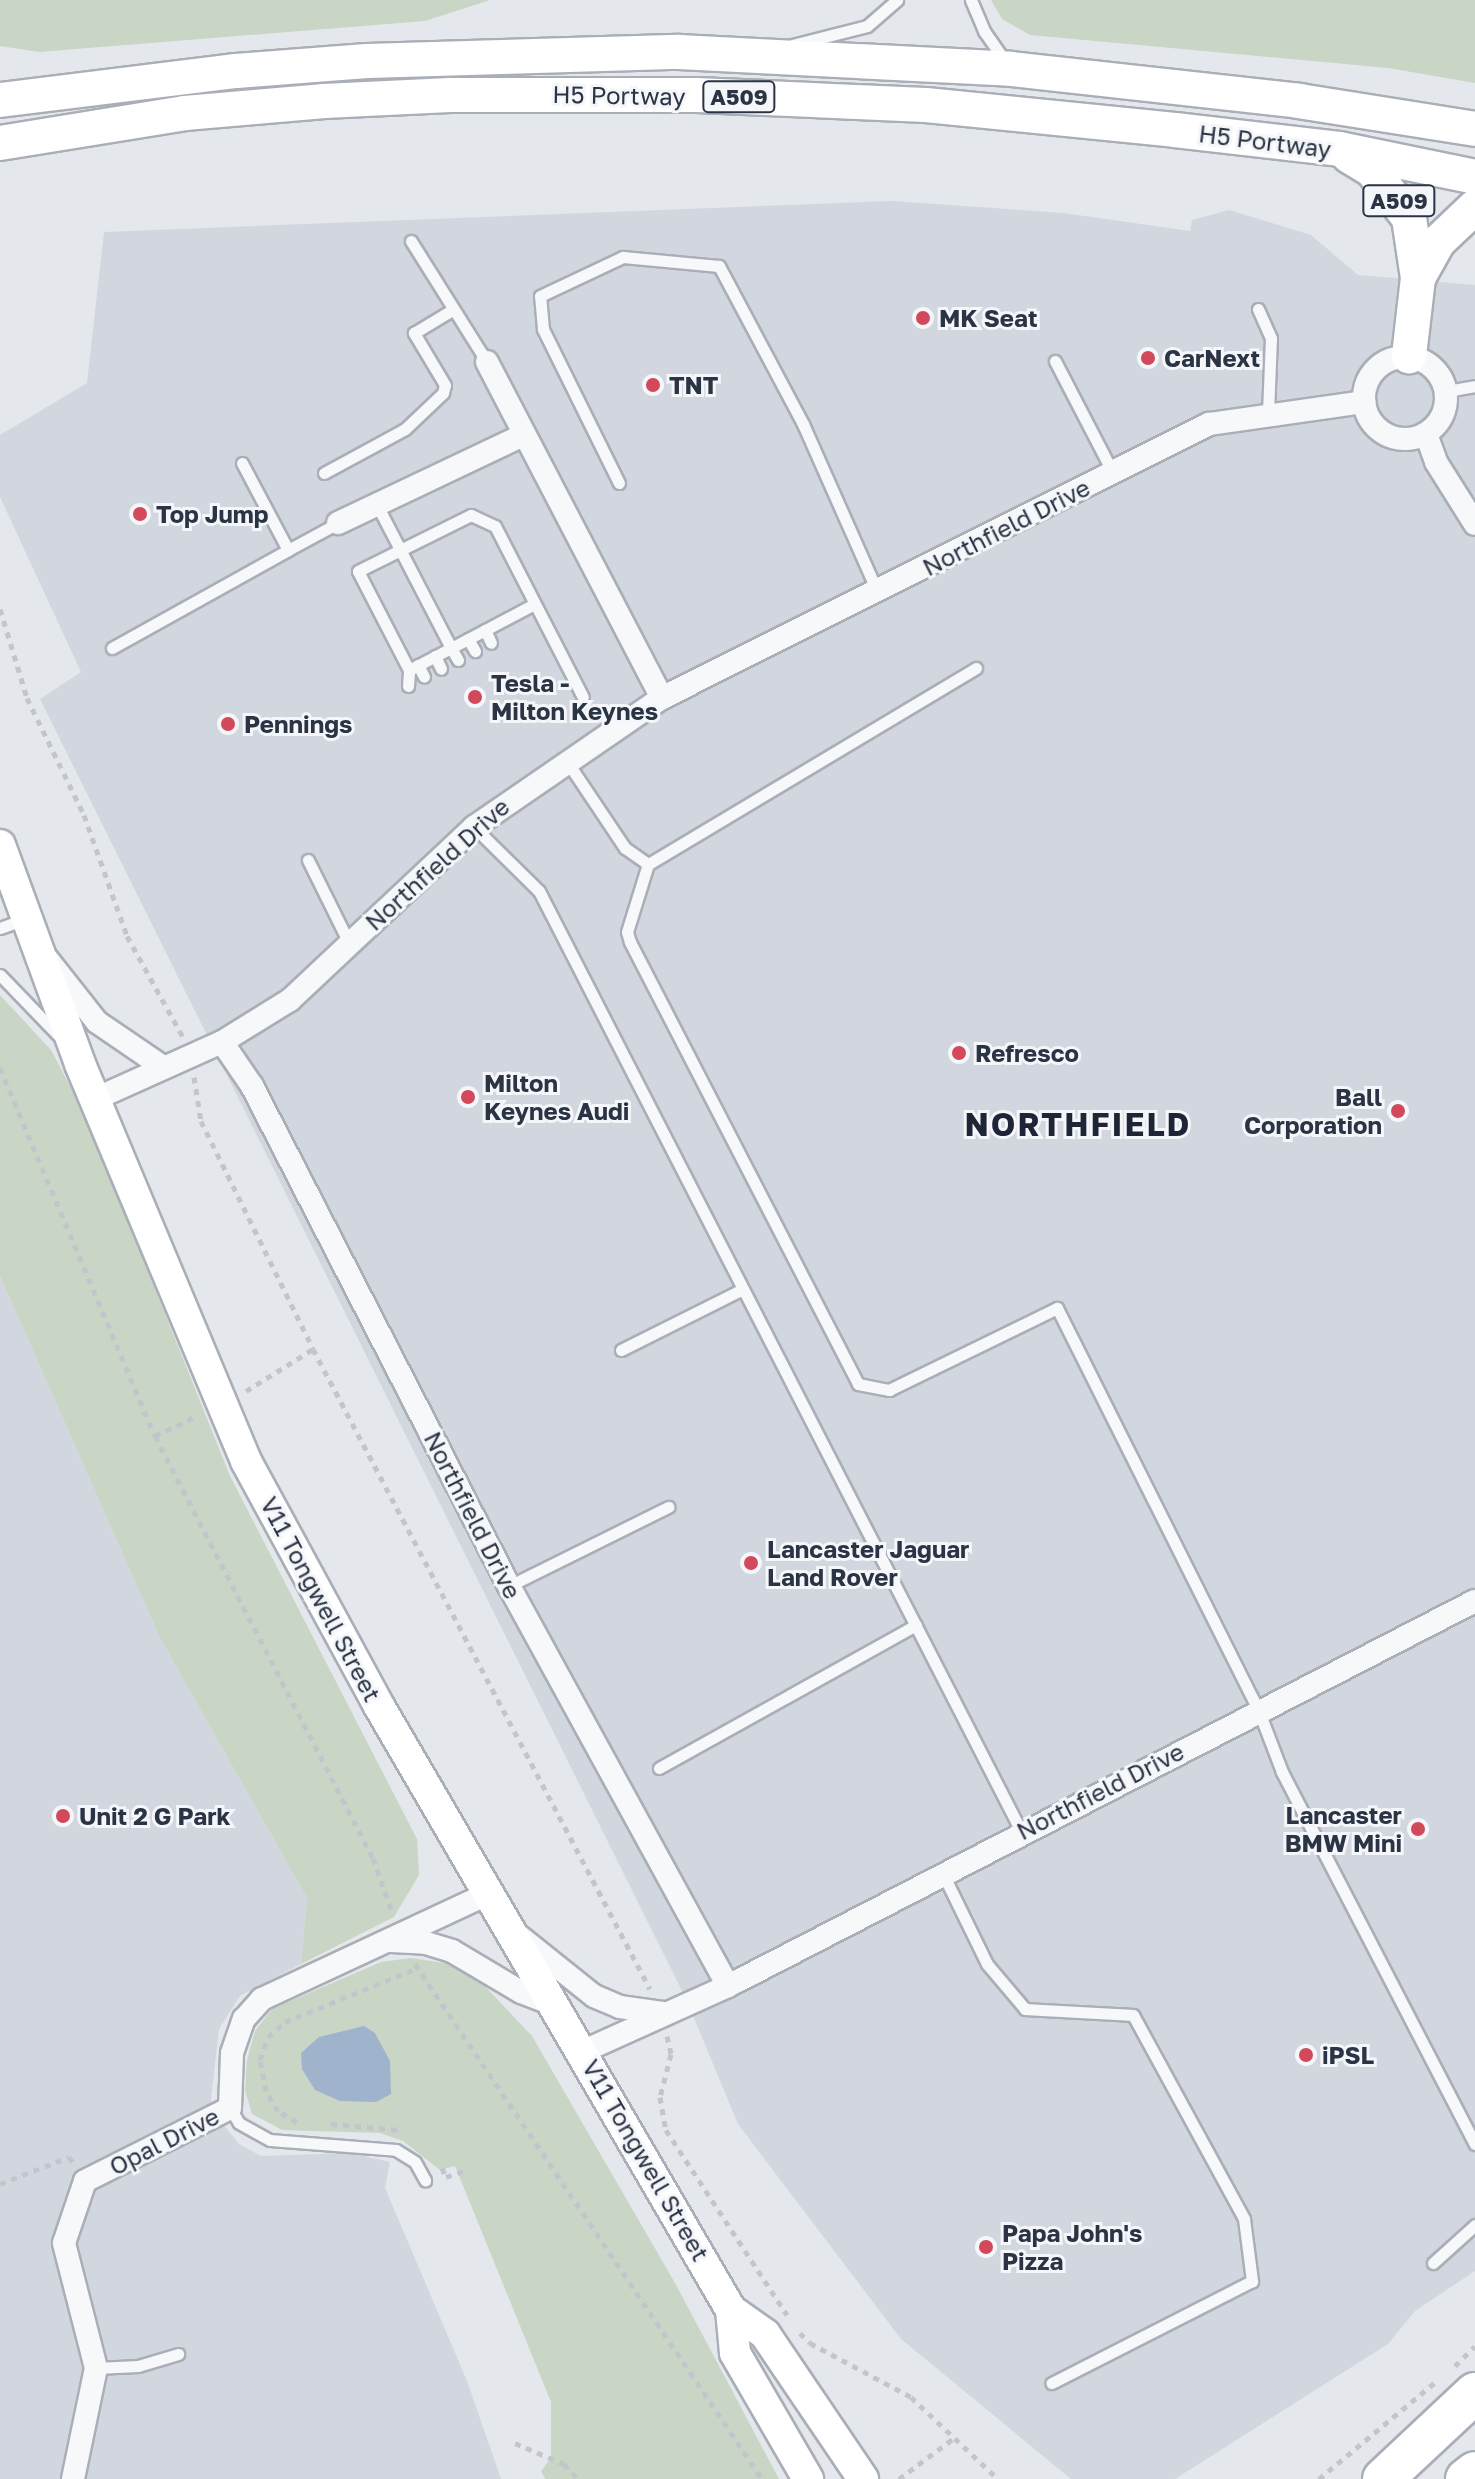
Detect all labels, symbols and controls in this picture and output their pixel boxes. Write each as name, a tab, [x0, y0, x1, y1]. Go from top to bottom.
street label: H5 Portway	[552, 79, 686, 111]
road number: A509	[701, 79, 777, 115]
street label: H5 Portway	[1197, 119, 1333, 163]
road number: A509	[1361, 183, 1437, 219]
place label: MK Seat	[939, 304, 1038, 332]
marker: MK Seat	[914, 309, 932, 327]
place label: CarNext	[1164, 344, 1260, 372]
marker: CarNext	[1139, 349, 1157, 367]
place label: TNT	[669, 371, 718, 399]
marker: TNT	[644, 376, 662, 394]
street label: Northfield Drive	[918, 472, 1094, 582]
place label: Top Jump	[156, 500, 269, 528]
marker: Top Jump	[131, 505, 149, 523]
place label: Tesla - Milton Keynes	[491, 669, 658, 725]
marker: Tesla - Milton Keynes	[466, 688, 484, 706]
place label: Pennings	[244, 710, 352, 738]
marker: Pennings	[219, 715, 237, 733]
street label: Northfield Drive	[359, 792, 515, 936]
place label: Refresco	[975, 1039, 1079, 1067]
marker: Refresco	[950, 1044, 968, 1062]
place label: Milton Keynes Audi	[484, 1069, 629, 1125]
place label: Ball Corporation	[1244, 1083, 1382, 1139]
marker: Milton Keynes Audi	[459, 1088, 477, 1106]
marker: Ball Corporation	[1389, 1102, 1407, 1120]
district label: NORTHFIELD	[964, 1105, 1192, 1143]
street label: Northfield Drive	[418, 1427, 528, 1603]
street label: V11 Tongwell Street	[255, 1492, 387, 1706]
place label: Lancaster Jaguar Land Rover	[767, 1535, 969, 1591]
marker: Lancaster Jaguar Land Rover	[742, 1554, 760, 1572]
street label: Northfield Drive	[1012, 1736, 1188, 1846]
place label: Lancaster BMW Mini	[1285, 1801, 1402, 1857]
place label: Unit 2 G Park	[79, 1802, 230, 1830]
marker: Unit 2 G Park	[54, 1807, 72, 1825]
marker: Lancaster BMW Mini	[1409, 1820, 1427, 1838]
place label: iPSL	[1322, 2041, 1374, 2069]
marker: iPSL	[1297, 2046, 1315, 2064]
street label: V11 Tongwell Street	[577, 2054, 715, 2266]
street label: Opal Drive	[104, 2101, 224, 2181]
place label: Papa John's Pizza	[1002, 2219, 1142, 2275]
marker: Papa John's Pizza	[977, 2238, 995, 2256]

